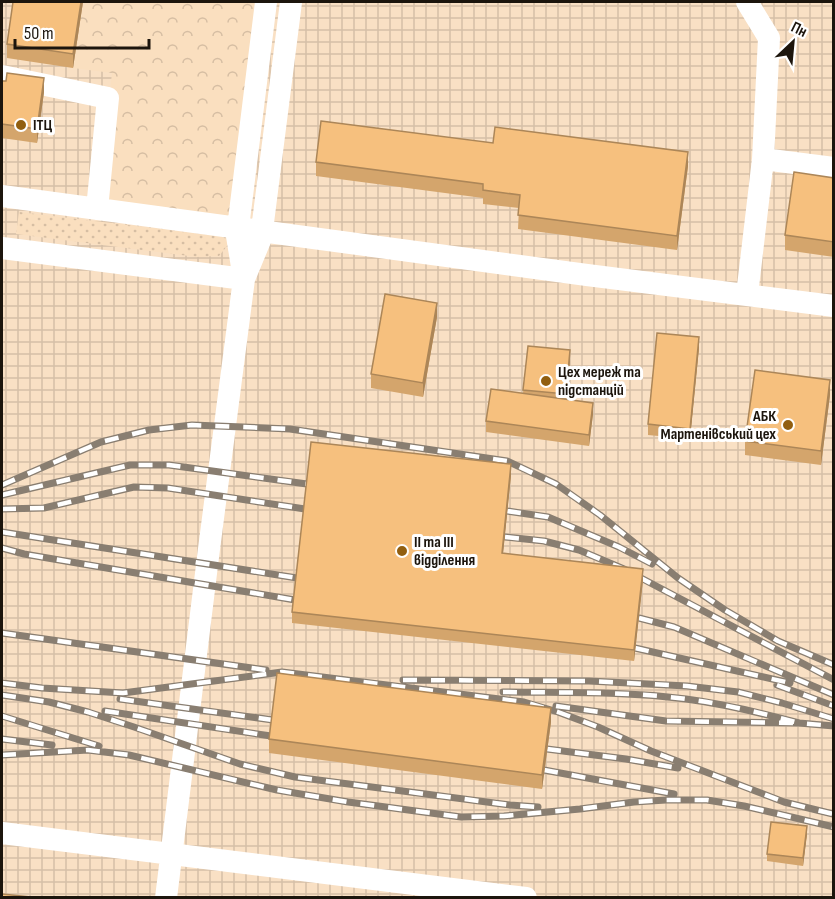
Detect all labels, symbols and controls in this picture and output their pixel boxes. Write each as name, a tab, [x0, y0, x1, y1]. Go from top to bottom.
scale bar	[15, 12, 148, 50]
north arrow	[763, 12, 823, 72]
text: Пн	[788, 18, 810, 42]
text: 50 m	[24, 23, 54, 44]
place label: ІТЦ	[33, 116, 53, 135]
marker: ІТЦ	[14, 118, 28, 132]
place label: Цех мереж та підстанцій	[558, 363, 641, 400]
marker: Цех мереж та підстанцій	[539, 374, 553, 388]
place label: АБК Мартенівський цех	[661, 407, 776, 444]
marker: АБК Мартенівський цех	[781, 418, 795, 432]
place label: II та III відділення	[414, 533, 475, 570]
marker: II та III відділення	[395, 544, 409, 558]

